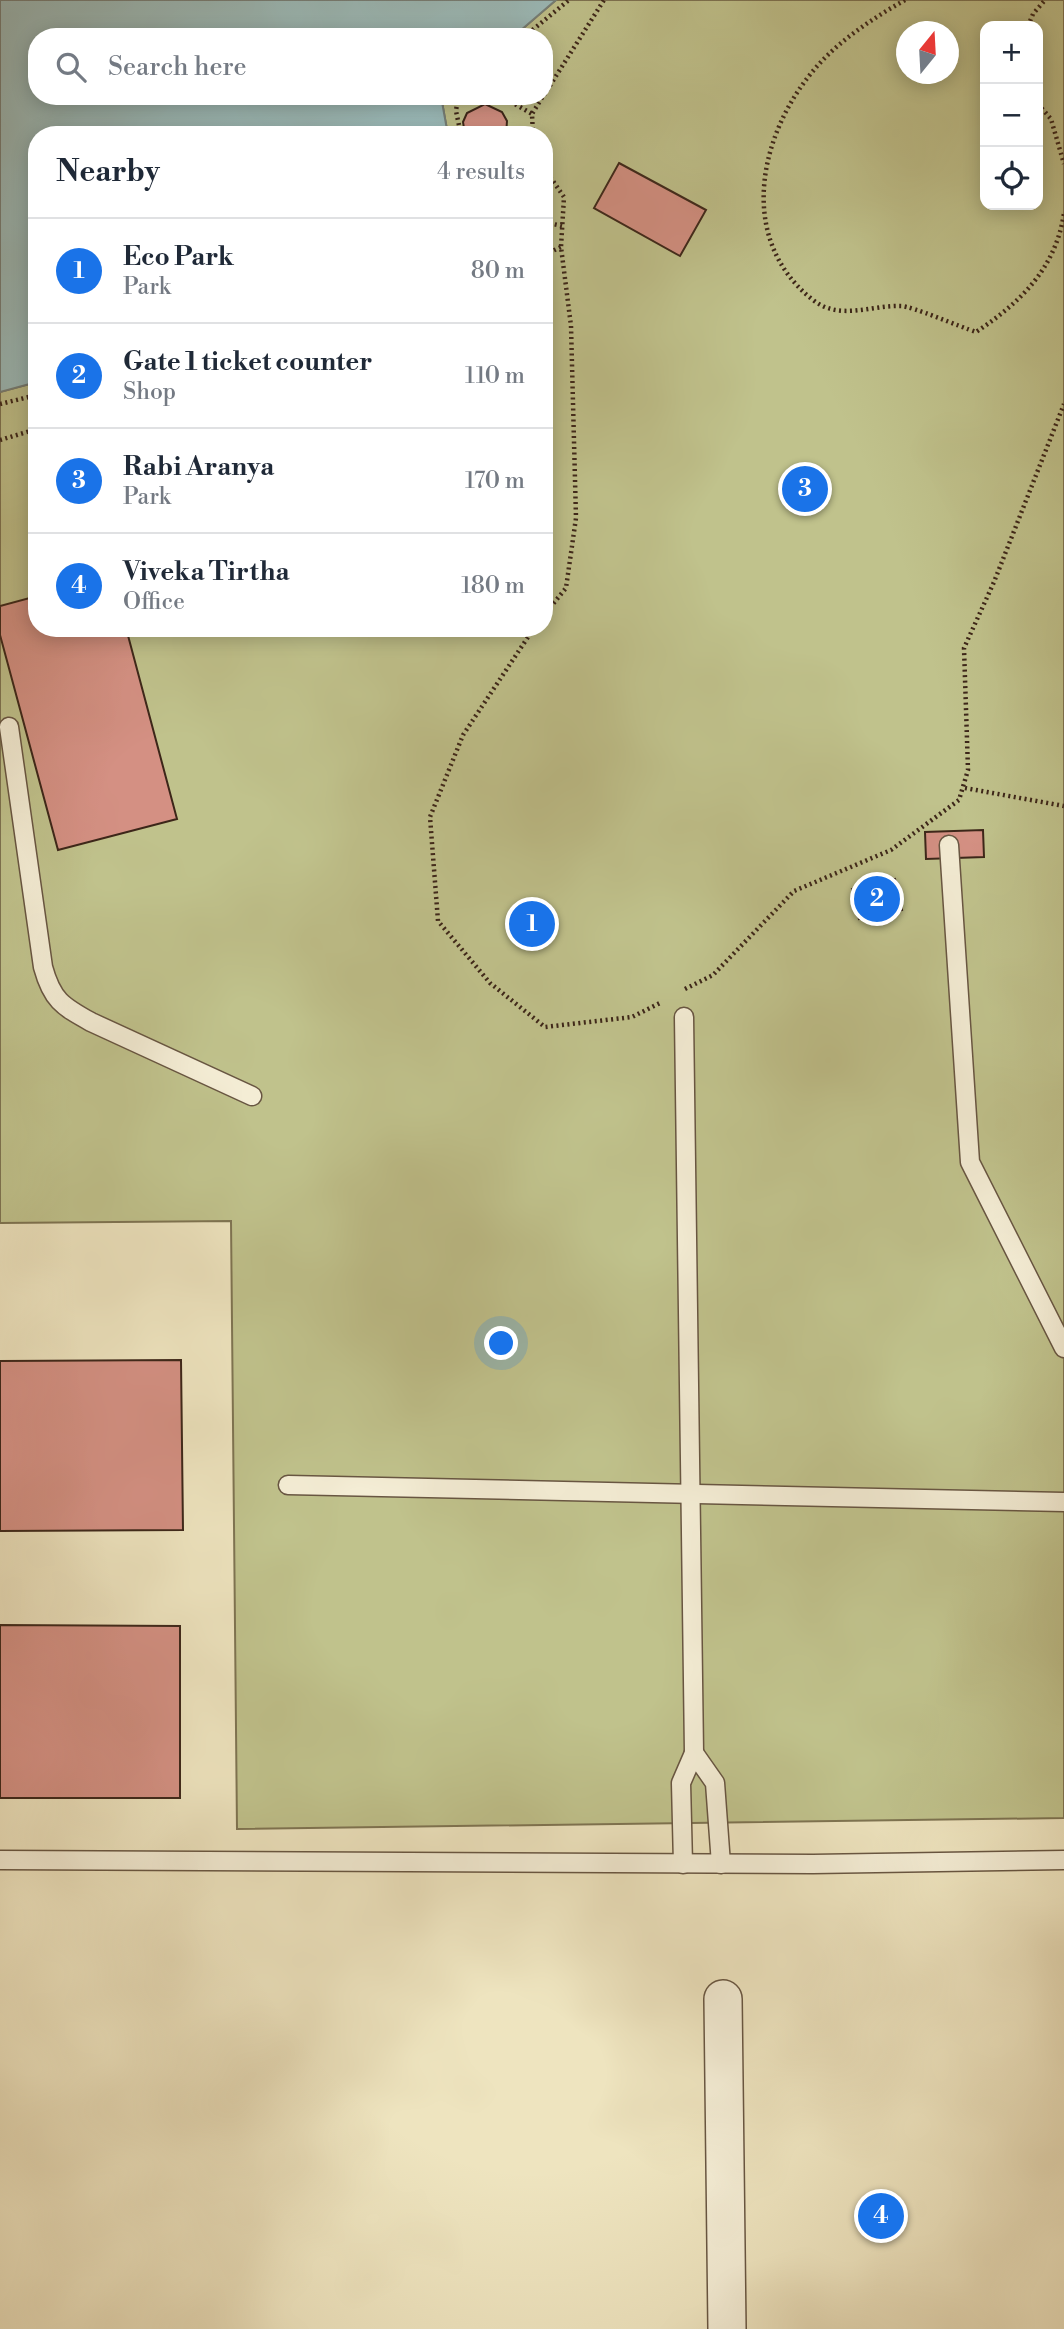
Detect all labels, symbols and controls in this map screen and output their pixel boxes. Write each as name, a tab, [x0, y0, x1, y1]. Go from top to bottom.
north arrow	[896, 21, 959, 84]
map controls	[980, 21, 1043, 210]
button: +	[980, 21, 1043, 84]
search box	[28, 28, 553, 105]
icon: search	[52, 48, 90, 86]
text: Search here	[108, 51, 247, 83]
button: −	[980, 84, 1043, 147]
button: locate	[980, 147, 1043, 210]
text: Nearby	[56, 153, 160, 191]
text: 4 results	[437, 158, 525, 186]
text: Eco Park	[123, 241, 234, 273]
text: 1	[73, 257, 85, 285]
text: 80 m	[471, 257, 525, 285]
text: Park	[123, 273, 171, 301]
text: Gate 1 ticket counter	[123, 346, 372, 378]
text: 2	[72, 362, 86, 390]
text: 110 m	[465, 362, 525, 390]
text: Shop	[123, 378, 176, 406]
text: Rabi Aranya	[123, 451, 274, 483]
pin: 3	[782, 463, 828, 515]
text: 3	[72, 467, 86, 495]
text: 170 m	[465, 467, 525, 495]
text: Park	[123, 483, 171, 511]
text: Viveka Tirtha	[123, 556, 290, 588]
text: 4	[71, 572, 87, 600]
text: 180 m	[461, 572, 525, 600]
text: Office	[123, 588, 185, 616]
pin: 2	[854, 873, 900, 925]
pin: 1	[509, 898, 555, 950]
your location	[484, 1326, 518, 1360]
pin: 4	[858, 2190, 904, 2242]

